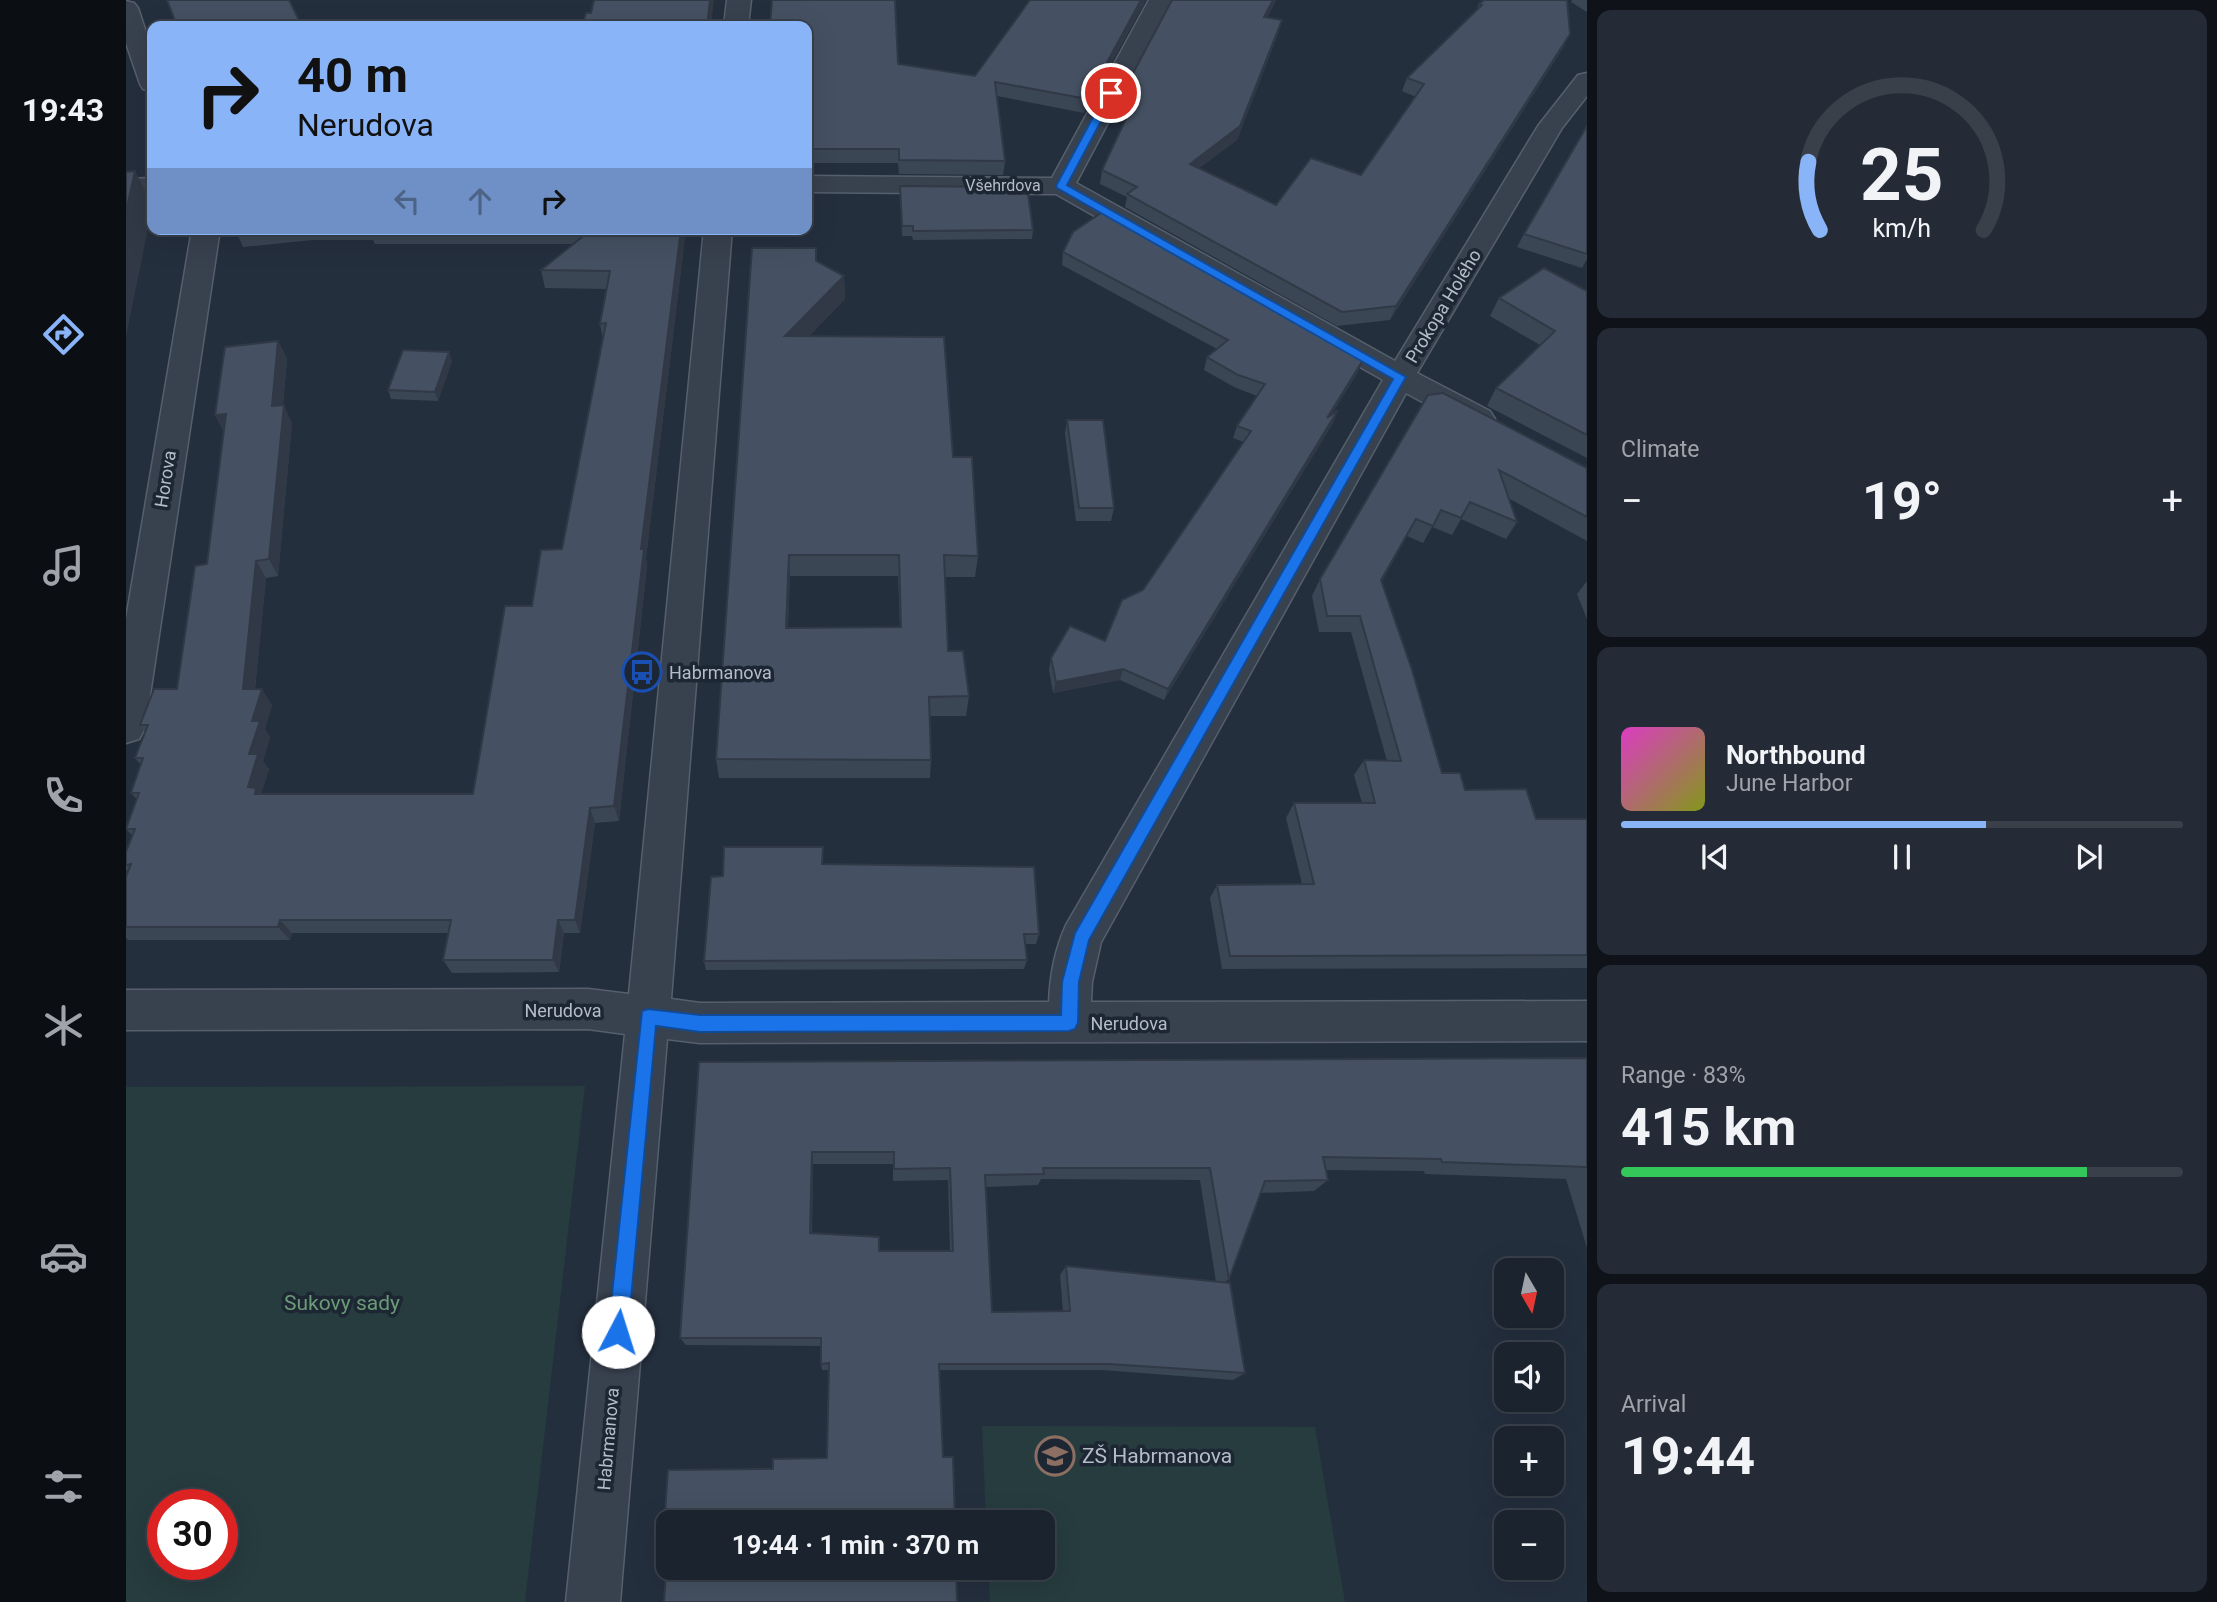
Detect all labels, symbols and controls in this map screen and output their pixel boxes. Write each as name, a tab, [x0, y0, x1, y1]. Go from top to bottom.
text: 40 m	[297, 47, 408, 104]
icon: right	[182, 49, 273, 140]
pin	[1081, 63, 1141, 123]
icon: arrive	[1092, 74, 1130, 112]
text: 19:43	[22, 91, 104, 129]
text: Nerudova	[297, 106, 434, 144]
text: 25	[1860, 133, 1944, 219]
street label: Všehrdova	[965, 176, 1041, 195]
icon: left	[388, 182, 426, 220]
icon: ahead	[461, 182, 499, 220]
icon: right	[534, 182, 572, 220]
text: km/h	[1873, 214, 1931, 243]
street label: Prokopa Holého	[1401, 246, 1485, 366]
icon: directions	[39, 310, 88, 359]
text: Climate	[1621, 436, 1700, 463]
street label: Horova	[150, 449, 180, 509]
text: 19°	[1862, 471, 1942, 532]
text: −	[1621, 479, 1643, 523]
text: +	[2161, 479, 2183, 523]
icon: music	[39, 541, 88, 590]
bus stop icon: Habrmanova	[621, 651, 663, 693]
place label: Habrmanova	[669, 662, 772, 683]
text: Northbound	[1726, 740, 1866, 770]
text: June Harbor	[1726, 770, 1853, 797]
icon: phone	[39, 771, 88, 820]
icon: previous	[1696, 838, 1734, 876]
icon: pause	[1883, 838, 1921, 876]
icon: next	[2070, 838, 2108, 876]
street label: Nerudova	[524, 1000, 602, 1021]
icon: climate	[39, 1001, 88, 1050]
street label: Nerudova	[1090, 1013, 1168, 1034]
text: Range · 83%	[1621, 1062, 1746, 1089]
text: 415 km	[1621, 1097, 1796, 1158]
icon: car	[39, 1232, 88, 1281]
north arrow	[1494, 1258, 1564, 1328]
map controls	[1494, 1258, 1564, 1580]
park label: Sukovy sady	[284, 1291, 400, 1315]
position arrow	[581, 1295, 655, 1369]
button: sound	[1494, 1342, 1564, 1412]
street label: Habrmanova	[593, 1387, 623, 1491]
text: Arrival	[1621, 1391, 1686, 1418]
button: +	[1494, 1426, 1564, 1496]
text: 19:44	[1621, 1426, 1755, 1487]
school or university icon: ZŠ Habrmanova	[1034, 1435, 1076, 1477]
place label: ZŠ Habrmanova	[1082, 1444, 1232, 1468]
icon: filters	[39, 1462, 88, 1511]
speed limit sign: 30	[147, 1489, 238, 1580]
button: −	[1494, 1510, 1564, 1580]
text: 19:44 · 1 min · 370 m	[732, 1530, 979, 1560]

